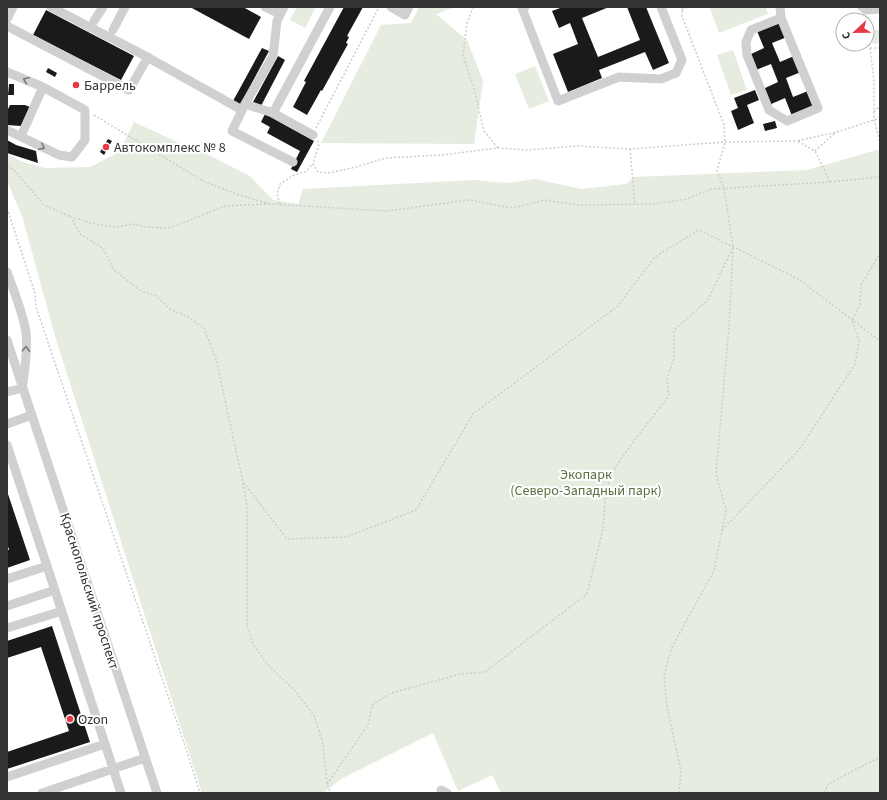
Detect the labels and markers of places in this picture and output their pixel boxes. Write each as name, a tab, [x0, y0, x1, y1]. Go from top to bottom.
place label: Баррель	[84, 76, 136, 96]
marker: Баррель	[71, 80, 81, 90]
place label: Автокомплекс № 8	[114, 138, 226, 158]
marker: Автокомплекс № 8	[101, 142, 111, 152]
place label: Ozon	[78, 710, 108, 730]
marker: Ozon	[65, 714, 75, 724]

